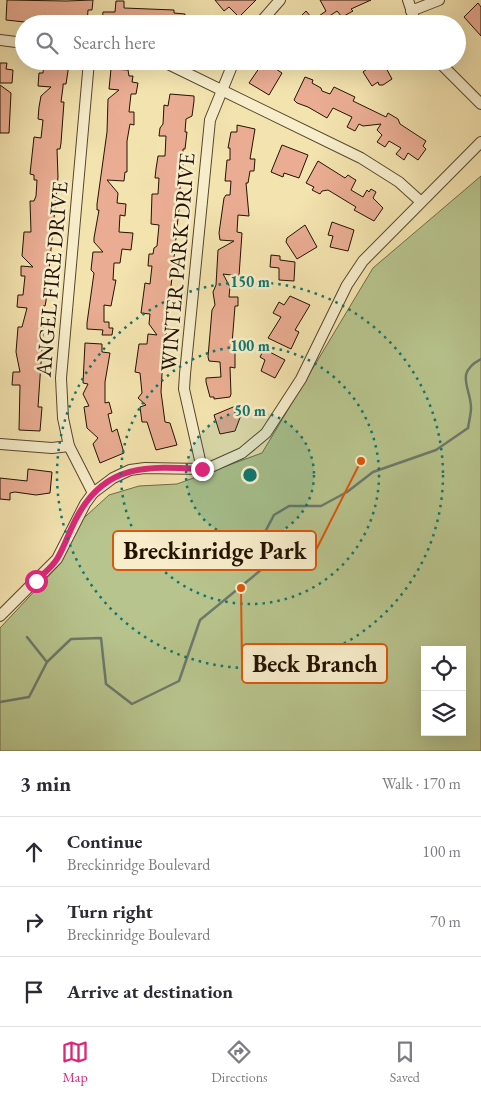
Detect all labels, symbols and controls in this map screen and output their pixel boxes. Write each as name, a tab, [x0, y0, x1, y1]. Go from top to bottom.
search box	[15, 15, 466, 70]
icon: search	[33, 29, 61, 57]
text: Search here	[73, 30, 155, 55]
street label: WINTER PARK DRIVE	[153, 151, 202, 373]
street label: ANGEL FIRE DRIVE	[28, 180, 75, 379]
text: 150 m	[230, 272, 270, 291]
text: 100 m	[230, 336, 270, 355]
text: 50 m	[234, 401, 266, 420]
route end	[191, 458, 214, 481]
centre of rings	[241, 466, 259, 484]
callout: Breckinridge Park	[113, 531, 316, 570]
text: Breckinridge Park	[123, 535, 308, 567]
route start	[25, 570, 48, 593]
callout: Beck Branch	[242, 644, 387, 683]
map controls	[421, 646, 466, 736]
button: locate	[421, 646, 466, 691]
text: Beck Branch	[252, 648, 378, 679]
button: layers	[421, 691, 466, 736]
text: 3 min	[20, 770, 71, 797]
text: Walk · 170 m	[382, 773, 461, 794]
text: Continue	[67, 829, 142, 854]
icon: ahead	[20, 838, 48, 866]
text: 100 m	[422, 841, 461, 862]
text: Breckinridge Boulevard	[67, 854, 210, 875]
text: Turn right	[67, 899, 153, 924]
icon: right	[20, 908, 48, 936]
text: 70 m	[430, 911, 461, 932]
text: Breckinridge Boulevard	[67, 924, 210, 945]
icon: arrive	[20, 978, 48, 1006]
text: Arrive at destination	[67, 979, 233, 1004]
tab: Map	[61, 1038, 89, 1086]
tab: Directions	[211, 1038, 268, 1086]
tab: Saved	[390, 1038, 420, 1086]

